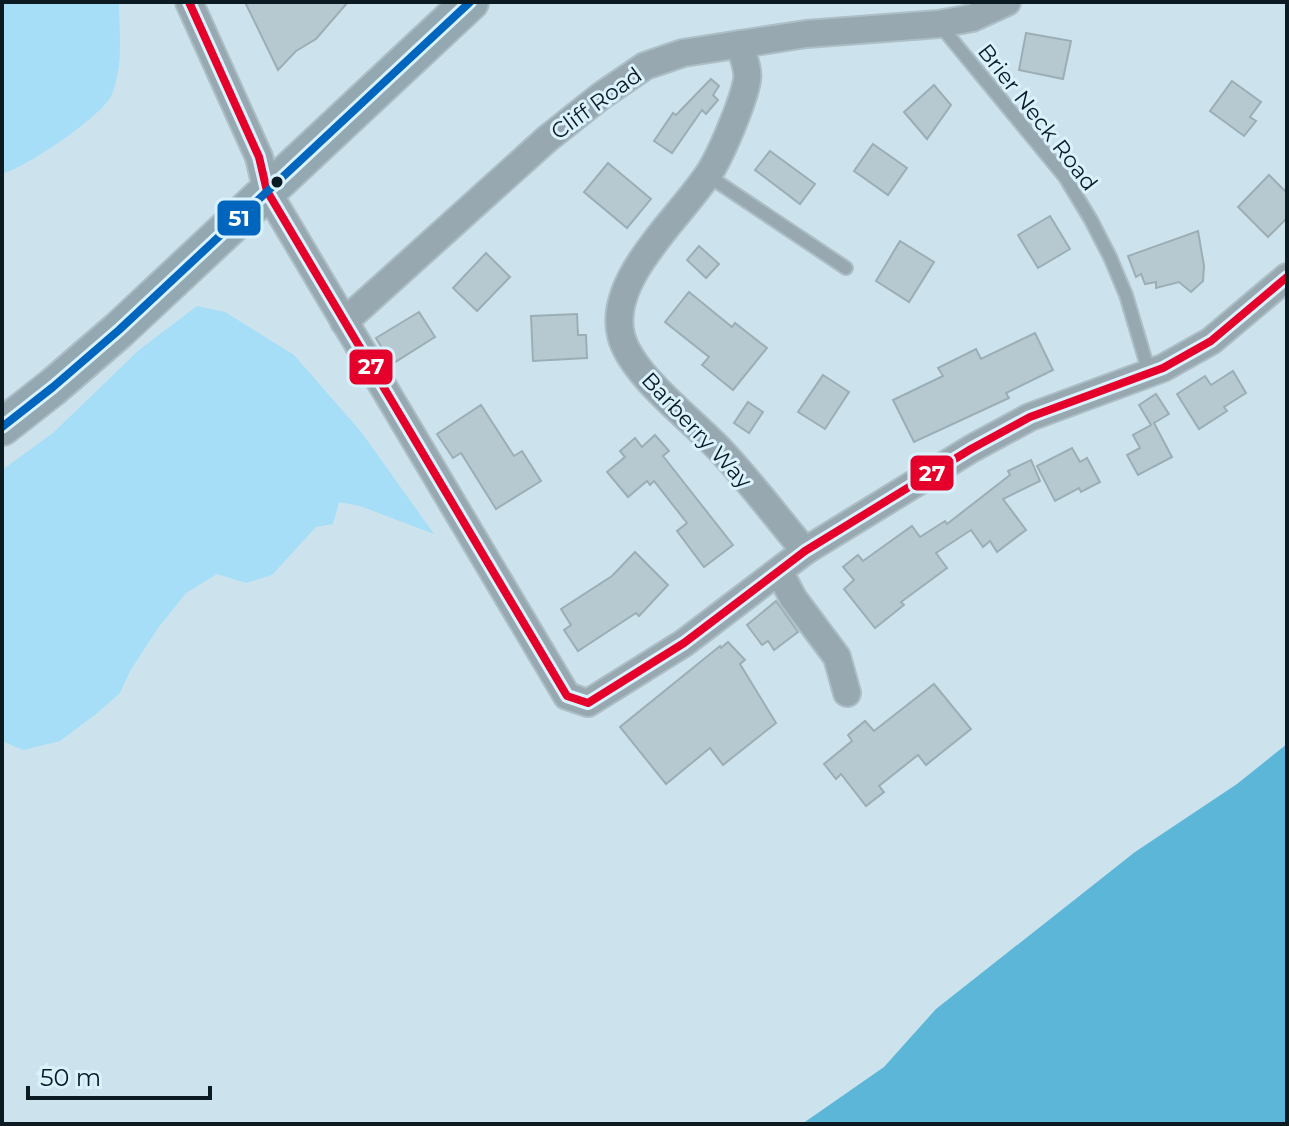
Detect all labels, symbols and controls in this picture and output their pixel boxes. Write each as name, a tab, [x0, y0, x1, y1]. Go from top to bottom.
street label: Brier Neck Road	[972, 39, 1103, 196]
street label: Cliff Road	[546, 61, 647, 145]
unlabelled marker	[269, 174, 285, 190]
line badge: 51	[216, 199, 262, 237]
text: 51	[228, 205, 250, 232]
line badge: 27	[348, 348, 394, 386]
text: 27	[358, 353, 384, 380]
street label: Barberry Way	[636, 367, 757, 494]
line badge: 27	[909, 454, 955, 492]
text: 27	[919, 460, 945, 487]
scale bar	[28, 1050, 210, 1100]
text: 50 m	[40, 1063, 101, 1092]

